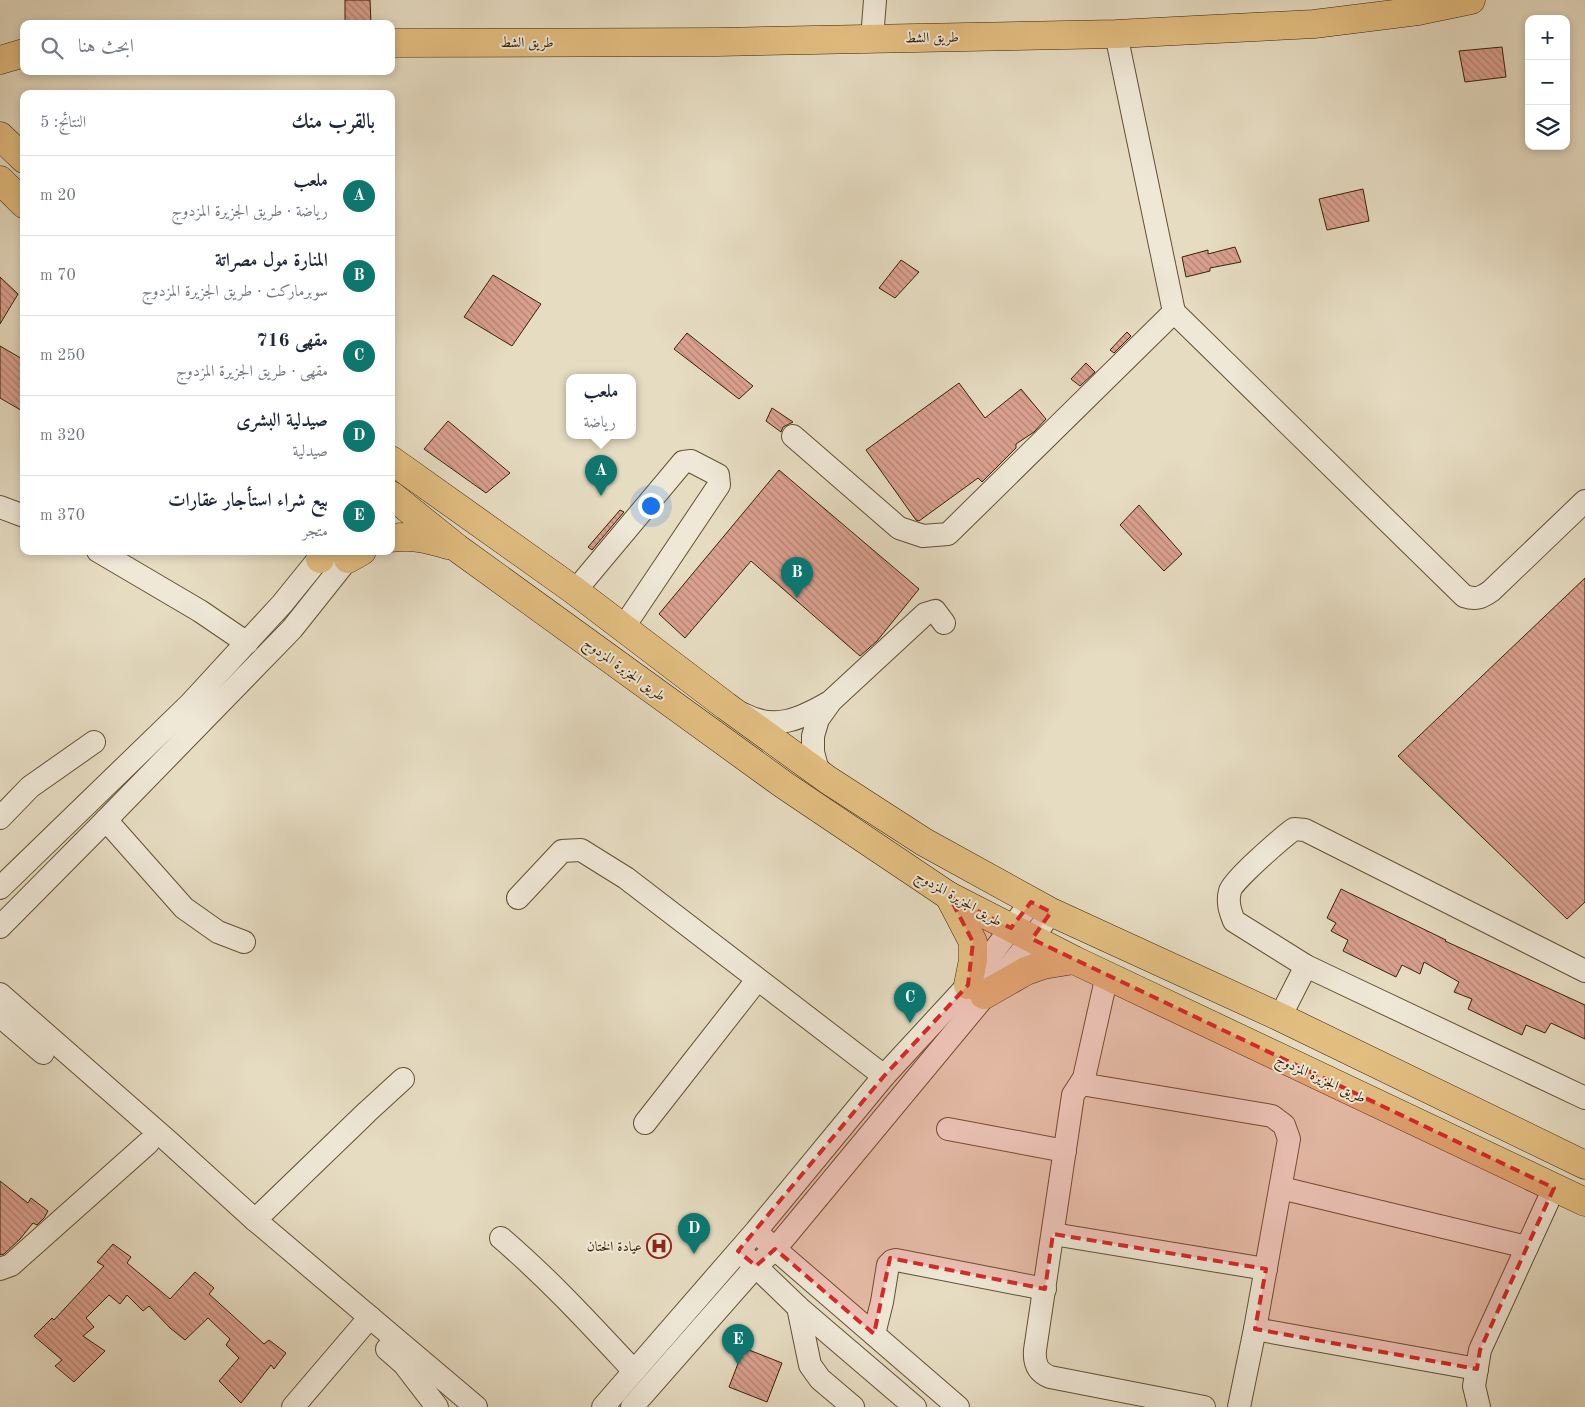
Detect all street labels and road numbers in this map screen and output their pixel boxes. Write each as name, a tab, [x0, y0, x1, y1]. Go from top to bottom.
street label: طريق الشط	[905, 31, 959, 46]
street label: طريق الشط	[500, 36, 554, 51]
street label: طريق الجزيرة المزدوج	[578, 636, 668, 708]
street label: طريق الجزيرة المزدوج	[910, 869, 1004, 934]
street label: طريق الجزيرة المزدوج	[1272, 1052, 1368, 1110]

